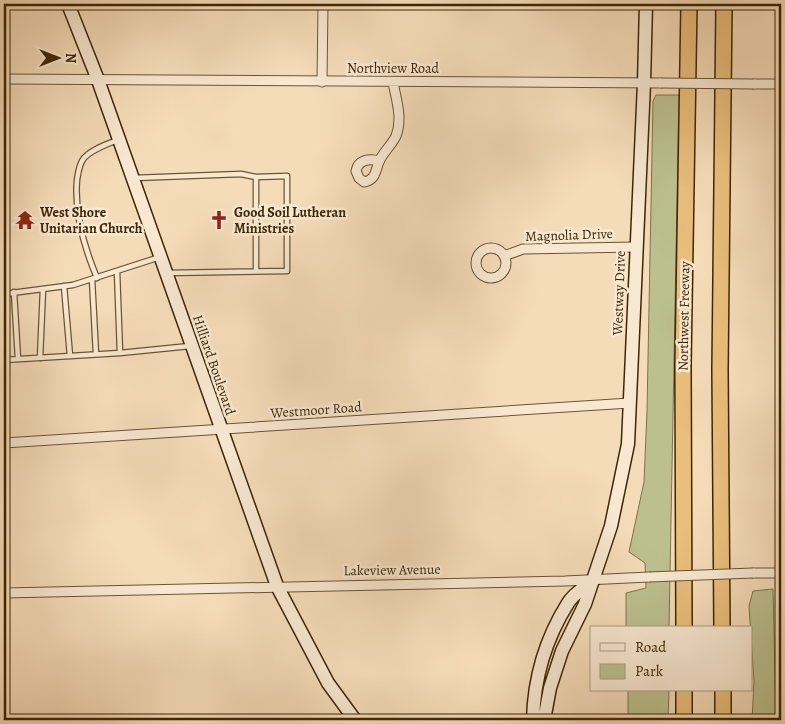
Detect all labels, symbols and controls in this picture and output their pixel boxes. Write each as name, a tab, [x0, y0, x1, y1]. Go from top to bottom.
north arrow	[32, 32, 82, 82]
text: N	[61, 53, 80, 63]
street label: Northview Road	[347, 59, 440, 78]
place label: West Shore Unitarian Church	[39, 203, 143, 238]
place label: Good Soil Lutheran Ministries	[234, 203, 346, 238]
temple icon: West Shore Unitarian Church	[14, 209, 36, 231]
church icon: Good Soil Lutheran Ministries	[208, 209, 230, 231]
street label: Magnolia Drive	[525, 224, 613, 246]
street label: Westway Drive	[608, 250, 630, 337]
street label: Northwest Freeway	[674, 260, 694, 371]
street label: Hilliard Boulevard	[188, 312, 240, 418]
street label: Westmoor Road	[269, 397, 363, 423]
street label: Lakeview Avenue	[343, 560, 441, 580]
legend	[590, 626, 752, 692]
text: Road	[635, 637, 667, 657]
text: Park	[635, 661, 664, 681]

